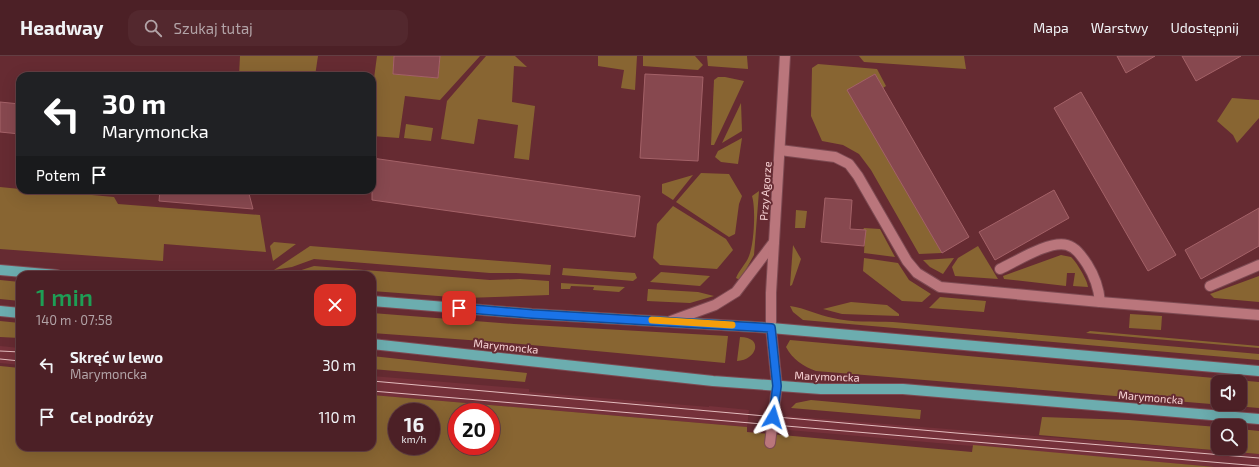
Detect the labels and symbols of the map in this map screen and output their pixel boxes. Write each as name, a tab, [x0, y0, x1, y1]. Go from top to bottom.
street label: Przy Agorze	[756, 161, 774, 221]
pin	[442, 291, 476, 325]
street label: Marymoncka	[473, 336, 539, 356]
street label: Marymoncka	[794, 368, 860, 384]
street label: Marymoncka	[1118, 388, 1184, 406]
position arrow	[752, 396, 794, 438]
speed limit sign: 20	[448, 403, 500, 455]

